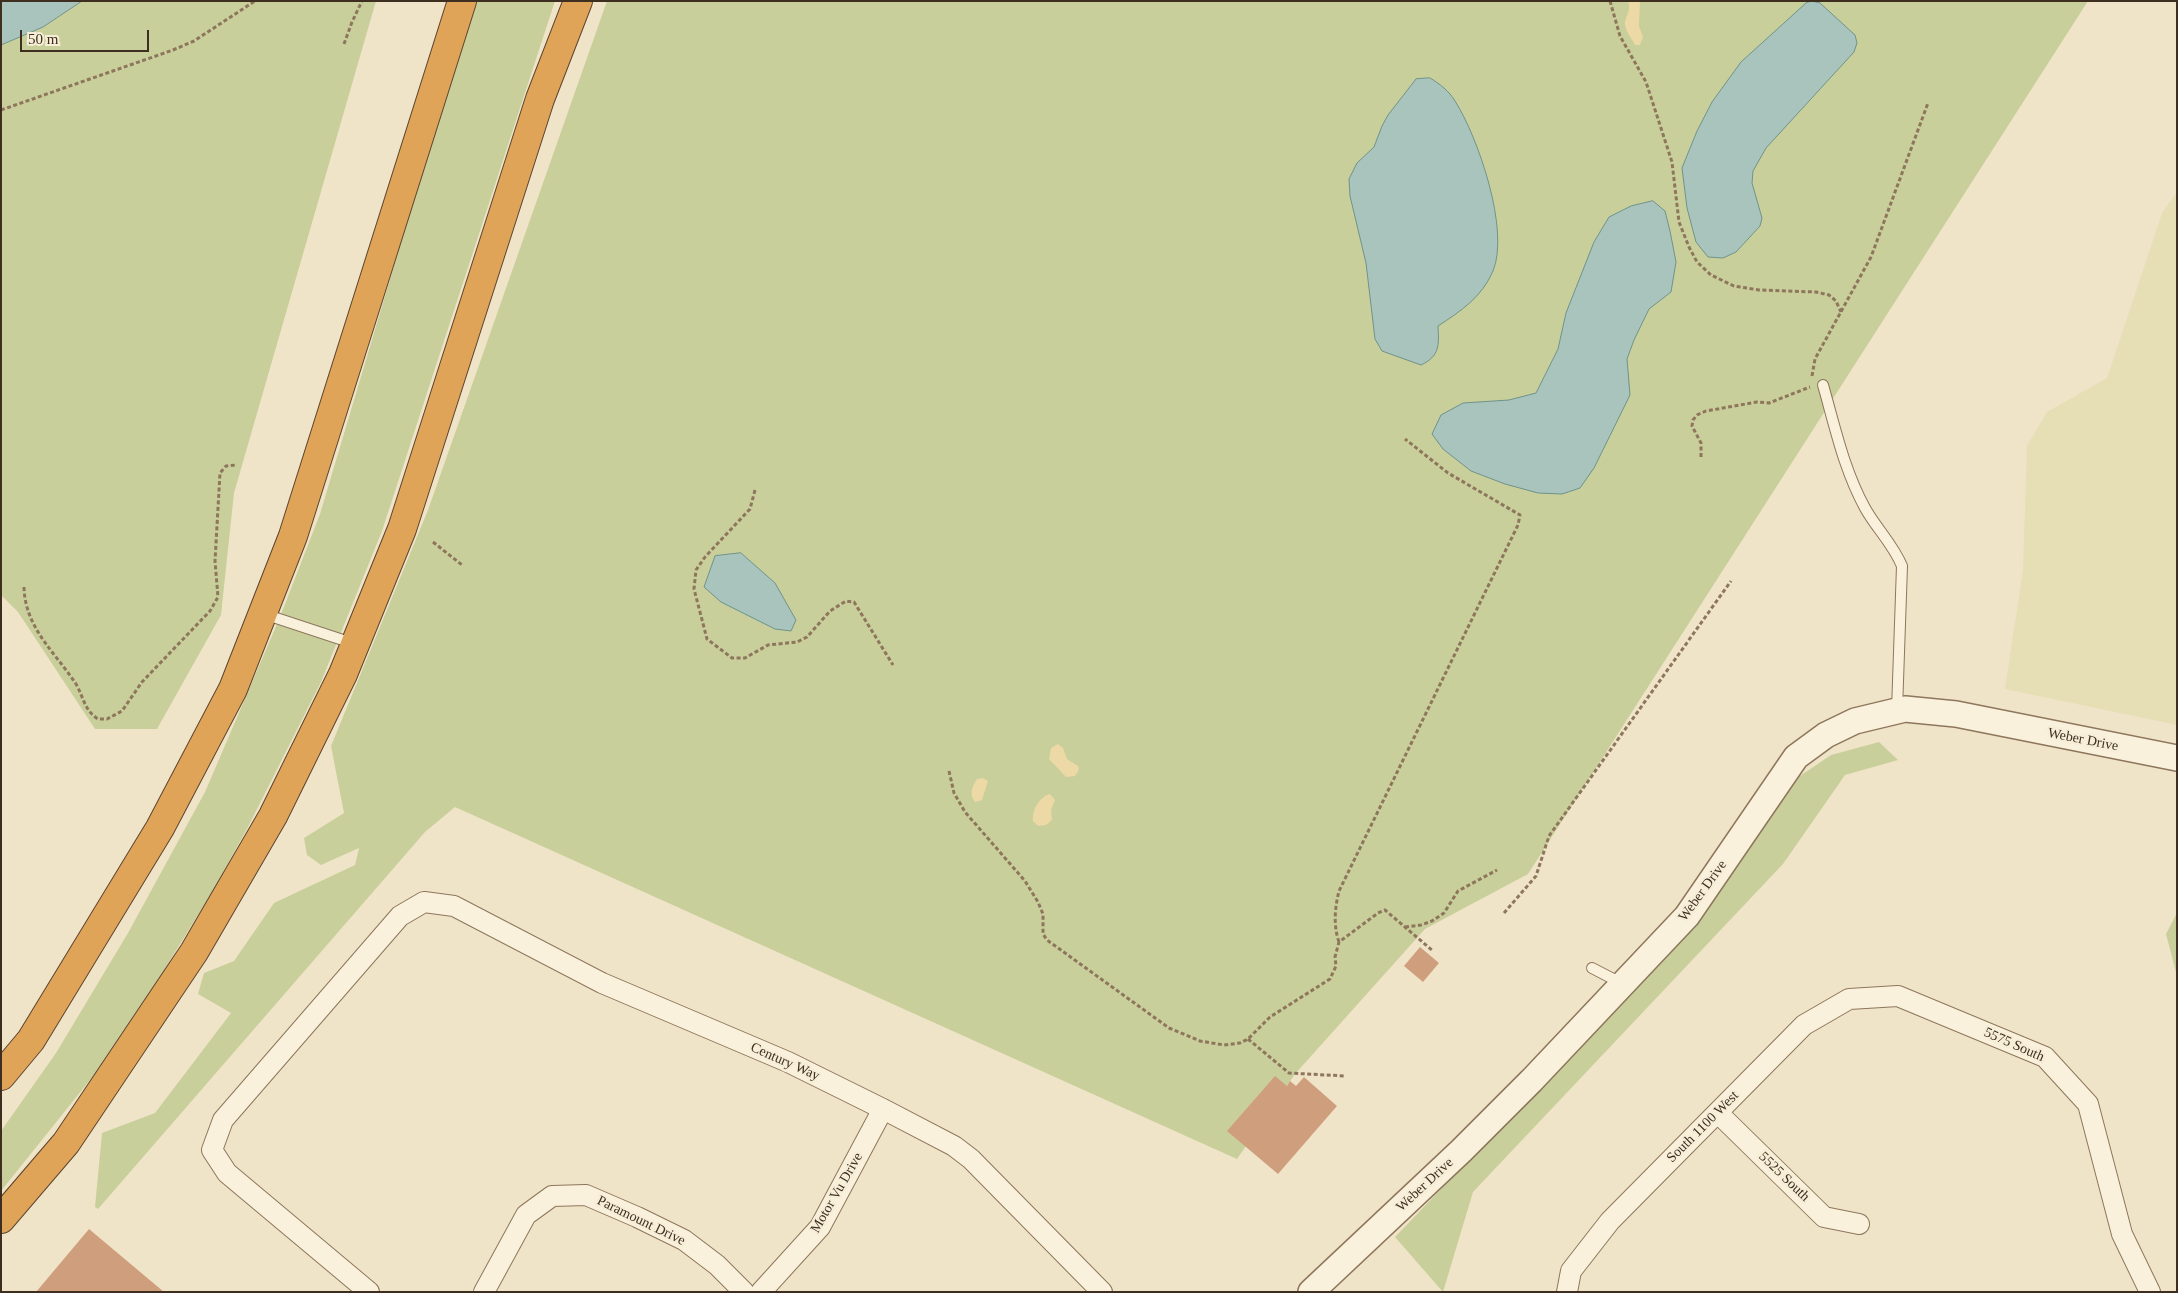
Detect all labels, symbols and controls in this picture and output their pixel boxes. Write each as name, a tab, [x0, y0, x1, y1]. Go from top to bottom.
scale bar	[22, 20, 151, 52]
text: 50 m	[28, 31, 58, 47]
street label: Weber Drive	[2046, 725, 2120, 755]
street label: Weber Drive	[1675, 857, 1731, 925]
street label: 5575 South	[1981, 1024, 2047, 1066]
street label: Century Way	[748, 1039, 822, 1085]
street label: South 1100 West	[1664, 1088, 1742, 1166]
street label: 5525 South	[1755, 1149, 1813, 1205]
street label: Motor Vu Drive	[807, 1150, 867, 1236]
street label: Weber Drive	[1393, 1154, 1457, 1216]
street label: Paramount Drive	[594, 1192, 688, 1250]

